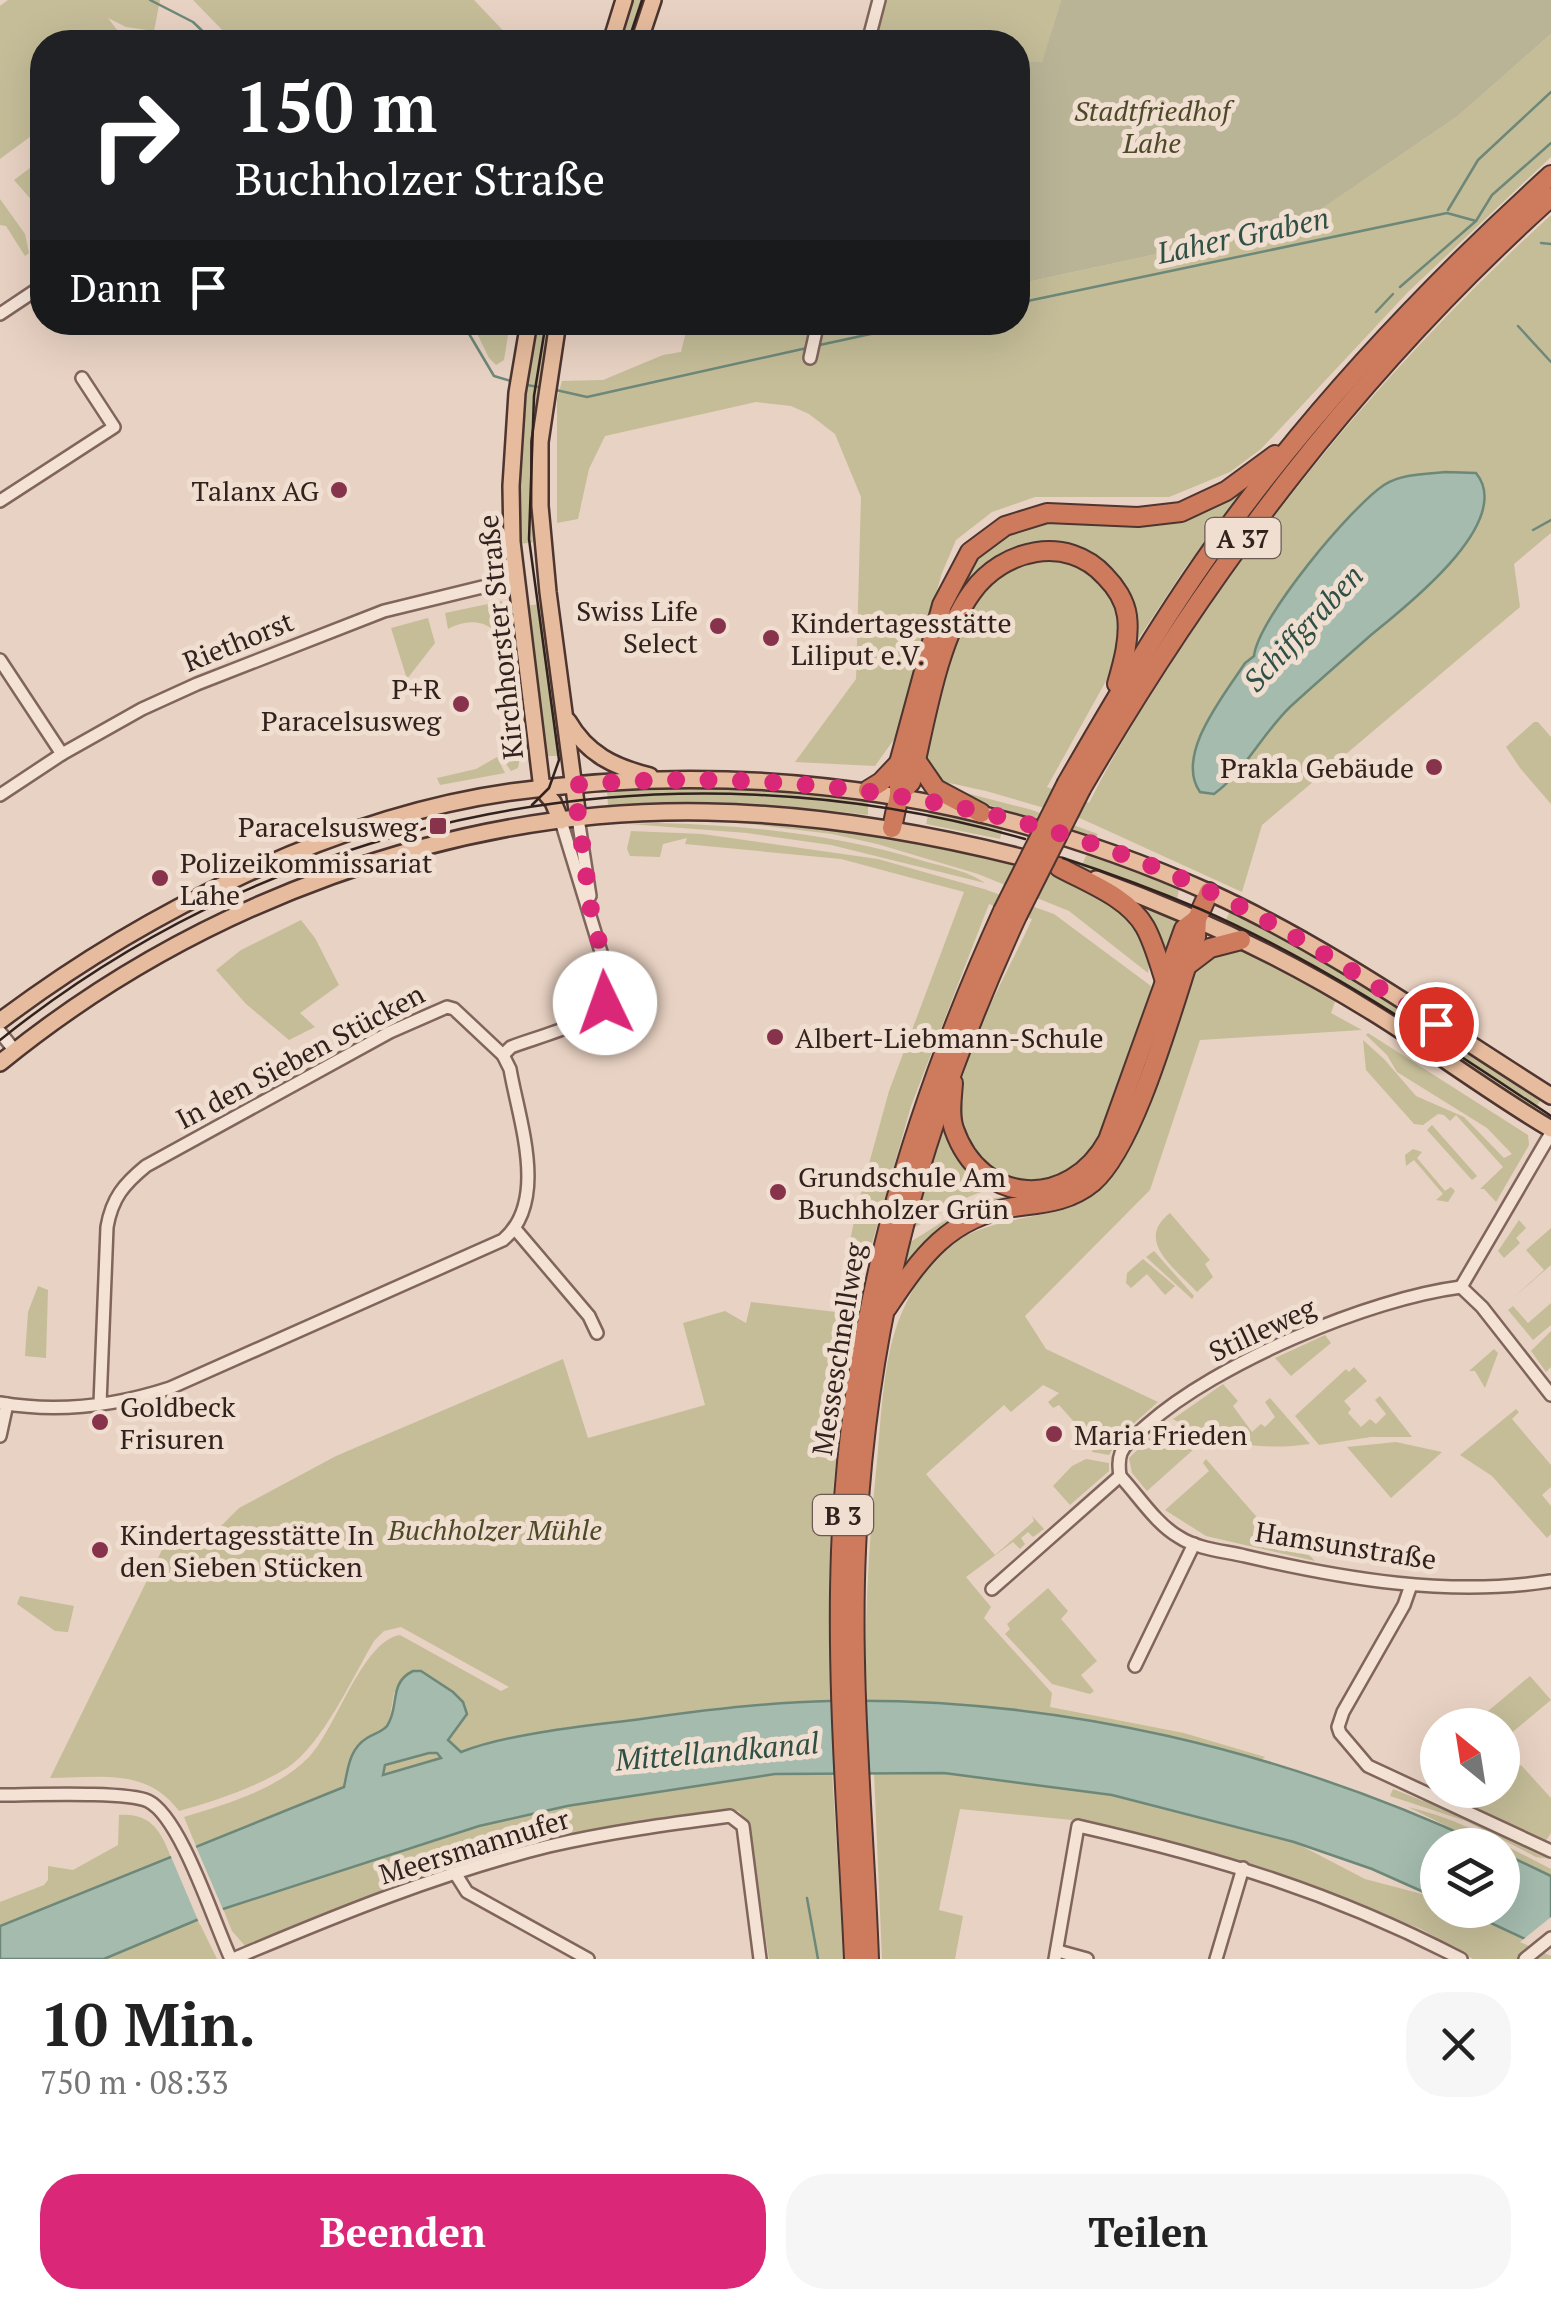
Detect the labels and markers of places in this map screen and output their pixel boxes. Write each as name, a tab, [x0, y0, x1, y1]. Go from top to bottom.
place label: Talanx AG	[191, 472, 319, 509]
marker: Talanx AG	[328, 479, 350, 501]
place label: Swiss Life Select	[576, 592, 699, 661]
place label: Kindertagesstätte Liliput e.V.	[791, 604, 1011, 673]
marker: Swiss Life Select	[707, 615, 729, 637]
marker: Kindertagesstätte Liliput e.V.	[760, 627, 782, 649]
place label: P+R Paracelsusweg	[261, 670, 442, 739]
marker: P+R Paracelsusweg	[450, 693, 472, 715]
place label: Prakla Gebäude	[1220, 749, 1414, 786]
marker: Prakla Gebäude	[1423, 756, 1445, 778]
place label: Paracelsusweg	[238, 808, 419, 845]
marker: Paracelsusweg	[427, 815, 449, 837]
place label: Polizeikommissariat Lahe	[180, 844, 433, 913]
marker: Polizeikommissariat Lahe	[149, 867, 171, 889]
pin	[1394, 982, 1479, 1067]
place label: Albert-Liebmann-Schule	[795, 1019, 1104, 1056]
marker: Albert-Liebmann-Schule	[764, 1026, 786, 1048]
place label: Grundschule Am Buchholzer Grün	[798, 1158, 1009, 1227]
marker: Grundschule Am Buchholzer Grün	[767, 1181, 789, 1203]
place label: Goldbeck Frisuren	[120, 1388, 236, 1457]
marker: Goldbeck Frisuren	[89, 1411, 111, 1433]
place label: Maria Frieden	[1074, 1416, 1248, 1453]
marker: Maria Frieden	[1043, 1423, 1065, 1445]
place label: Kindertagesstätte In den Sieben Stücken	[120, 1516, 374, 1585]
marker: Kindertagesstätte In den Sieben Stücken	[89, 1539, 111, 1561]

